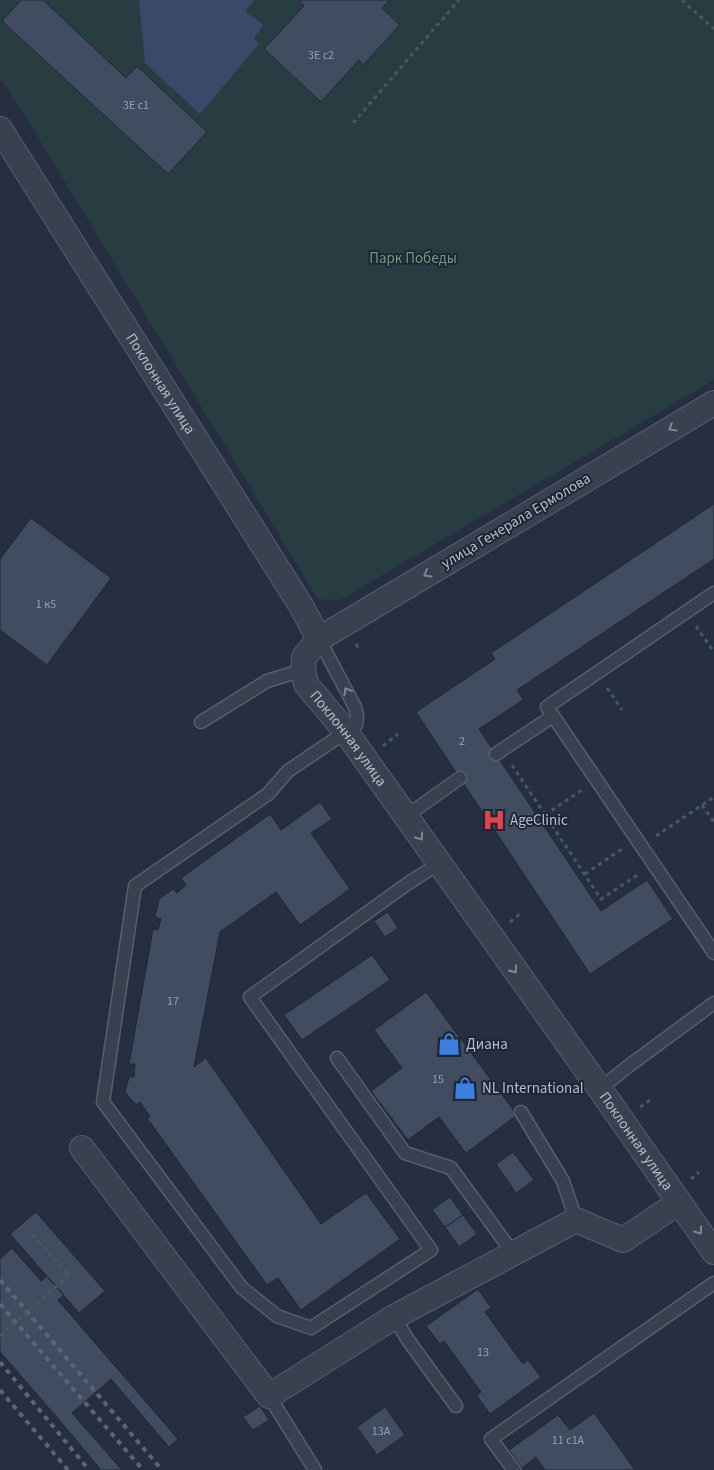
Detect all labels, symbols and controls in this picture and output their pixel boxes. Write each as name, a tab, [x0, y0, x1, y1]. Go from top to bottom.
house number: 3Е с2	[308, 47, 334, 64]
house number: 3Е с1	[123, 97, 149, 114]
park label: Парк Победы	[369, 248, 457, 269]
street label: Поклонная улица	[121, 329, 201, 438]
one-way arrow	[669, 422, 678, 432]
street label: улица Генерала Ермолова	[437, 468, 595, 574]
one-way arrow	[424, 567, 433, 577]
house number: 1 к5	[36, 596, 56, 613]
street label: Поклонная улица	[305, 686, 392, 791]
one-way arrow	[343, 687, 353, 696]
house number: 2	[459, 733, 465, 750]
hospital icon: AgeClinic	[481, 807, 507, 833]
place label: AgeClinic	[510, 810, 568, 831]
one-way arrow	[414, 832, 423, 841]
one-way arrow	[508, 964, 517, 973]
house number: 17	[167, 993, 179, 1010]
shop icon: Диана	[436, 1031, 462, 1057]
place label: Диана	[466, 1034, 508, 1055]
house number: 15	[432, 1071, 444, 1088]
shop icon: NL International	[452, 1075, 478, 1101]
place label: NL International	[482, 1078, 584, 1099]
street label: Поклонная улица	[595, 1087, 678, 1195]
one-way arrow	[693, 1225, 702, 1235]
house number: 13	[477, 1344, 489, 1361]
house number: 13А	[372, 1423, 391, 1440]
house number: 11 с1А	[552, 1432, 585, 1449]

